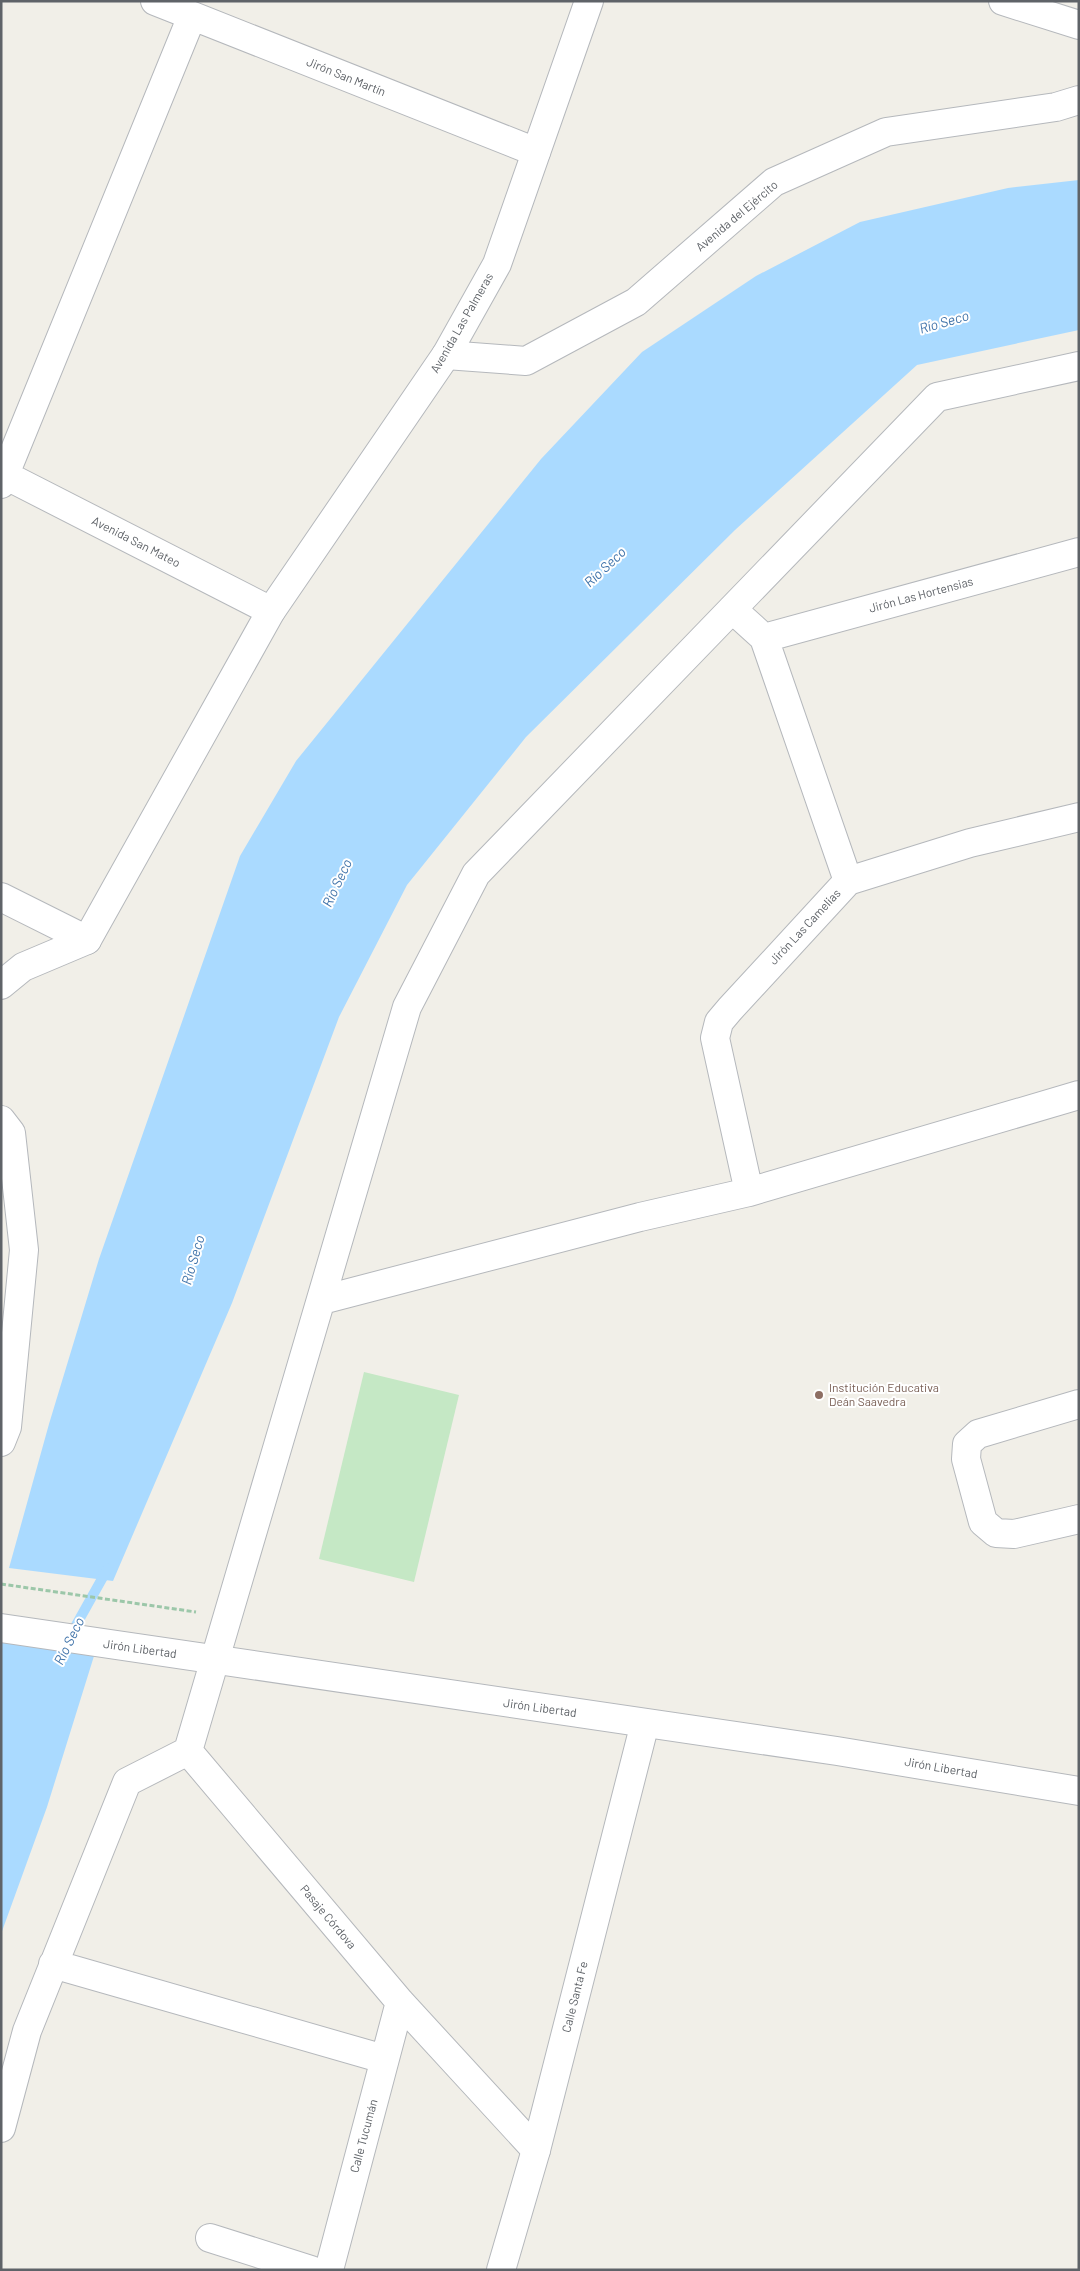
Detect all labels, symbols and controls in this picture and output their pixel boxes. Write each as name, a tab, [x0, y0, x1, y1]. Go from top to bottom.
street label: Jirón San Martín	[305, 54, 388, 98]
street label: Avenida del Ejército	[693, 177, 780, 254]
street label: Avenida Las Palmeras	[427, 270, 496, 375]
water label: Río Seco	[917, 306, 971, 337]
street label: Avenida San Mateo	[90, 513, 183, 569]
water label: Río Seco	[580, 543, 629, 590]
street label: Jirón Las Hortensias	[867, 573, 975, 615]
water label: Río Seco	[318, 856, 355, 909]
street label: Jirón Las Camelias	[766, 886, 843, 967]
water label: Río Seco	[177, 1233, 208, 1287]
place label: Institución Educativa Deán Saavedra	[829, 1380, 939, 1408]
marker: Institución Educativa Deán Saavedra	[813, 1389, 825, 1401]
water label: Río Seco	[50, 1614, 87, 1667]
street label: Jirón Libertad	[103, 1636, 178, 1660]
street label: Jirón Libertad	[503, 1695, 578, 1719]
street label: Jirón Libertad	[904, 1754, 979, 1780]
street label: Pasaje Córdova	[298, 1881, 360, 1951]
street label: Calle Santa Fe	[558, 1960, 590, 2034]
street label: Calle Tucumán	[346, 2097, 380, 2174]

